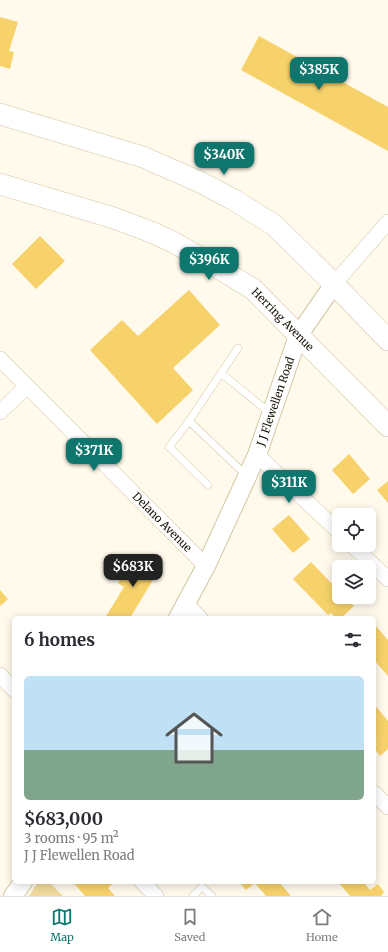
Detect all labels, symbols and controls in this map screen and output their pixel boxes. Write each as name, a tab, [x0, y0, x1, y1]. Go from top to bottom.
pin: $385K	[291, 57, 347, 91]
text: $385K	[299, 61, 339, 78]
pin: $340K	[196, 142, 252, 176]
text: $340K	[203, 146, 245, 163]
pin: $396K	[181, 247, 237, 281]
text: $396K	[189, 251, 229, 268]
street label: Herring Avenue	[249, 285, 317, 354]
street label: J J Flewellen Road	[253, 354, 297, 449]
pin: $371K	[66, 438, 122, 472]
text: $371K	[75, 442, 113, 459]
pin: $311K	[261, 470, 317, 504]
text: $311K	[271, 474, 307, 491]
street label: Delano Avenue	[130, 489, 195, 555]
map controls	[332, 508, 376, 604]
button: locate	[332, 508, 376, 552]
pin: $683K	[105, 554, 161, 588]
text: $683K	[113, 558, 153, 575]
button: layers	[332, 560, 376, 604]
text: 6 homes	[24, 629, 95, 651]
icon: filters	[342, 629, 364, 651]
icon: home	[158, 702, 230, 774]
text: $683,000	[24, 808, 103, 830]
text: 3 rooms · 95 m²	[24, 830, 119, 847]
text: J J Flewellen Road	[24, 847, 135, 864]
tab: Map	[50, 906, 74, 944]
tab: Saved	[174, 906, 205, 944]
tab: Home	[306, 906, 338, 944]

